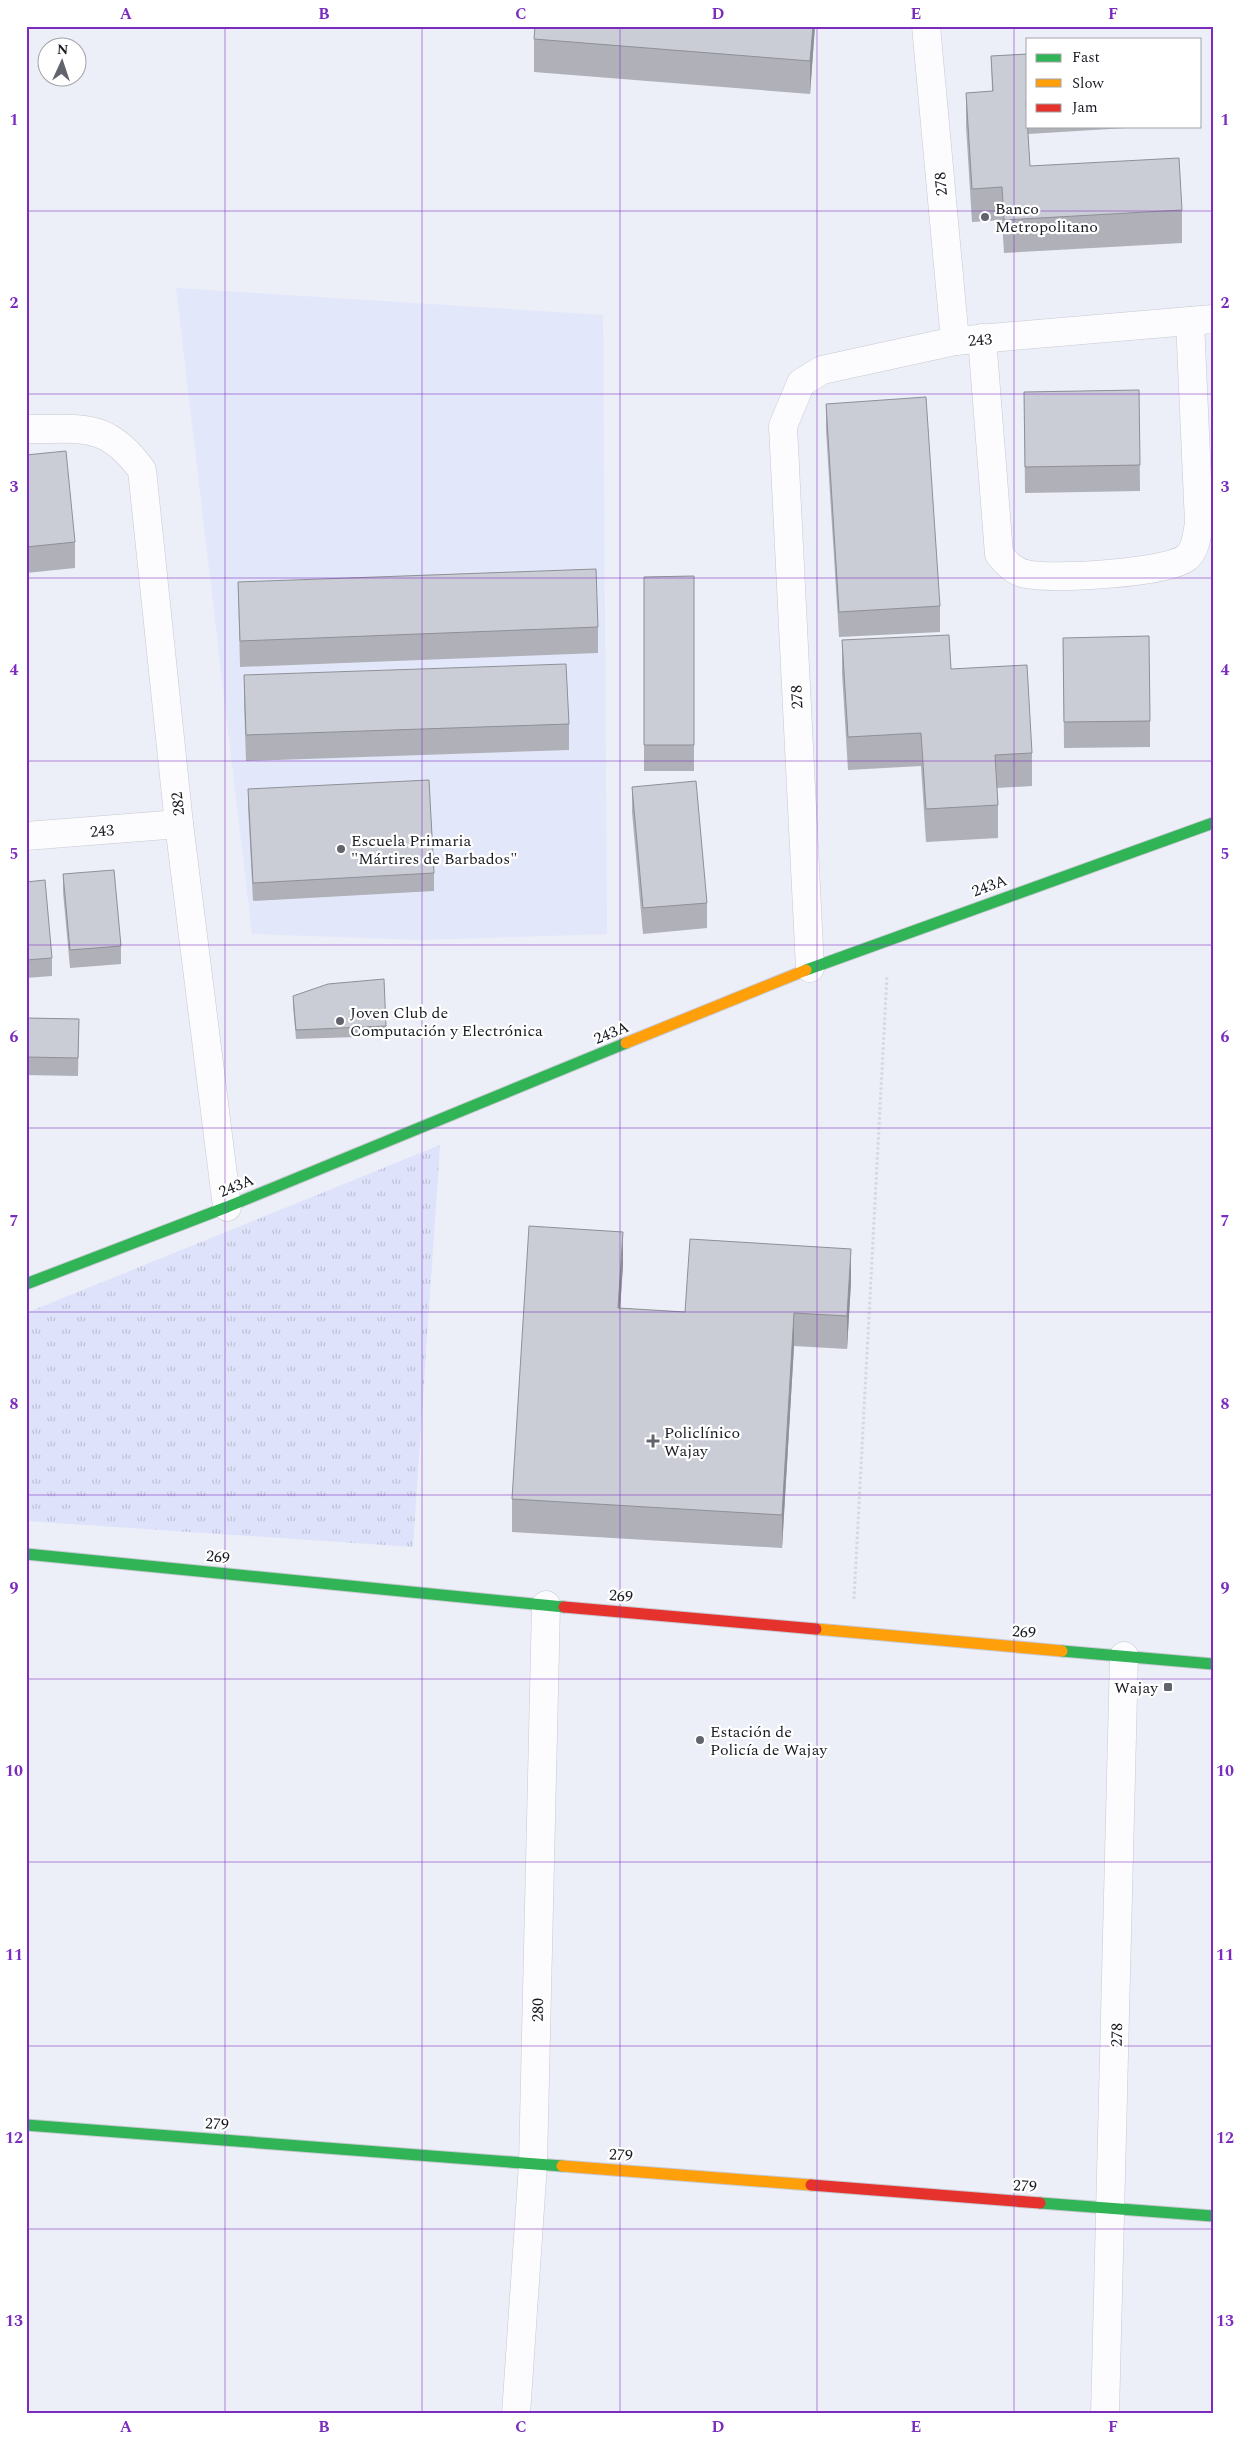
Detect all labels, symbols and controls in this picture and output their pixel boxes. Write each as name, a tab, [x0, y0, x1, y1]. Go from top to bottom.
text: A	[120, 2, 133, 26]
text: B	[318, 2, 330, 26]
text: C	[515, 2, 527, 26]
text: D	[712, 2, 725, 26]
text: E	[911, 2, 921, 26]
text: F	[1108, 2, 1118, 26]
north arrow	[38, 38, 88, 88]
legend	[1026, 38, 1202, 128]
text: N	[56, 39, 69, 60]
text: Fast	[1072, 46, 1100, 69]
text: Slow	[1072, 72, 1104, 95]
text: Jam	[1072, 96, 1098, 119]
text: 1	[10, 108, 18, 132]
text: 1	[1221, 108, 1229, 132]
street label: 278	[928, 171, 954, 197]
place label: Banco Metropolitano	[995, 197, 1098, 239]
marker: Banco Metropolitano	[979, 211, 991, 223]
text: 2	[10, 291, 19, 315]
text: 2	[1221, 291, 1230, 315]
street label: 243	[967, 327, 993, 353]
text: 3	[10, 475, 19, 499]
text: 3	[1221, 475, 1230, 499]
text: 4	[10, 658, 19, 682]
text: 4	[1221, 658, 1230, 682]
street label: 278	[784, 684, 810, 710]
street label: 282	[165, 791, 191, 817]
street label: 243	[89, 818, 115, 844]
place label: Escuela Primaria "Mártires de Barbados"	[351, 829, 517, 871]
text: 5	[10, 842, 18, 866]
text: 5	[1221, 842, 1229, 866]
marker: Escuela Primaria "Mártires de Barbados"	[335, 843, 347, 855]
street label: 243A	[968, 869, 1010, 903]
place label: Joven Club de Computación y Electrónica	[350, 1001, 543, 1043]
marker: Joven Club de Computación y Electrónica	[334, 1015, 346, 1027]
street label: 243A	[590, 1015, 633, 1051]
text: 6	[10, 1025, 19, 1049]
text: 6	[1221, 1025, 1230, 1049]
street label: 243A	[215, 1168, 258, 1204]
text: 7	[10, 1209, 19, 1233]
text: 7	[1221, 1209, 1230, 1233]
text: 8	[10, 1392, 19, 1416]
text: 8	[1221, 1392, 1230, 1416]
place label: Policlínico Wajay	[664, 1421, 740, 1463]
marker: Policlínico Wajay	[646, 1434, 660, 1448]
street label: 269	[205, 1544, 231, 1570]
text: 9	[10, 1576, 19, 1600]
text: 9	[1221, 1576, 1230, 1600]
street label: 269	[608, 1583, 634, 1609]
street label: 269	[1011, 1619, 1037, 1645]
place label: Wajay	[1114, 1676, 1159, 1700]
marker: Wajay	[1162, 1681, 1174, 1693]
place label: Estación de Policía de Wajay	[710, 1720, 828, 1762]
marker: Estación de Policía de Wajay	[694, 1734, 706, 1746]
text: 10	[5, 1759, 23, 1783]
text: 10	[1216, 1759, 1234, 1783]
text: 11	[5, 1943, 23, 1967]
text: 11	[1216, 1943, 1234, 1967]
street label: 280	[526, 1998, 550, 2022]
street label: 278	[1105, 2023, 1129, 2047]
street label: 279	[204, 2111, 230, 2137]
text: 12	[5, 2126, 23, 2150]
text: 12	[1216, 2126, 1234, 2150]
street label: 279	[608, 2142, 634, 2168]
street label: 279	[1012, 2173, 1038, 2199]
text: 13	[5, 2309, 23, 2333]
text: 13	[1216, 2309, 1234, 2333]
text: A	[120, 2415, 133, 2439]
text: B	[318, 2415, 330, 2439]
text: C	[515, 2415, 527, 2439]
text: D	[712, 2415, 725, 2439]
text: E	[911, 2415, 921, 2439]
text: F	[1108, 2415, 1118, 2439]

